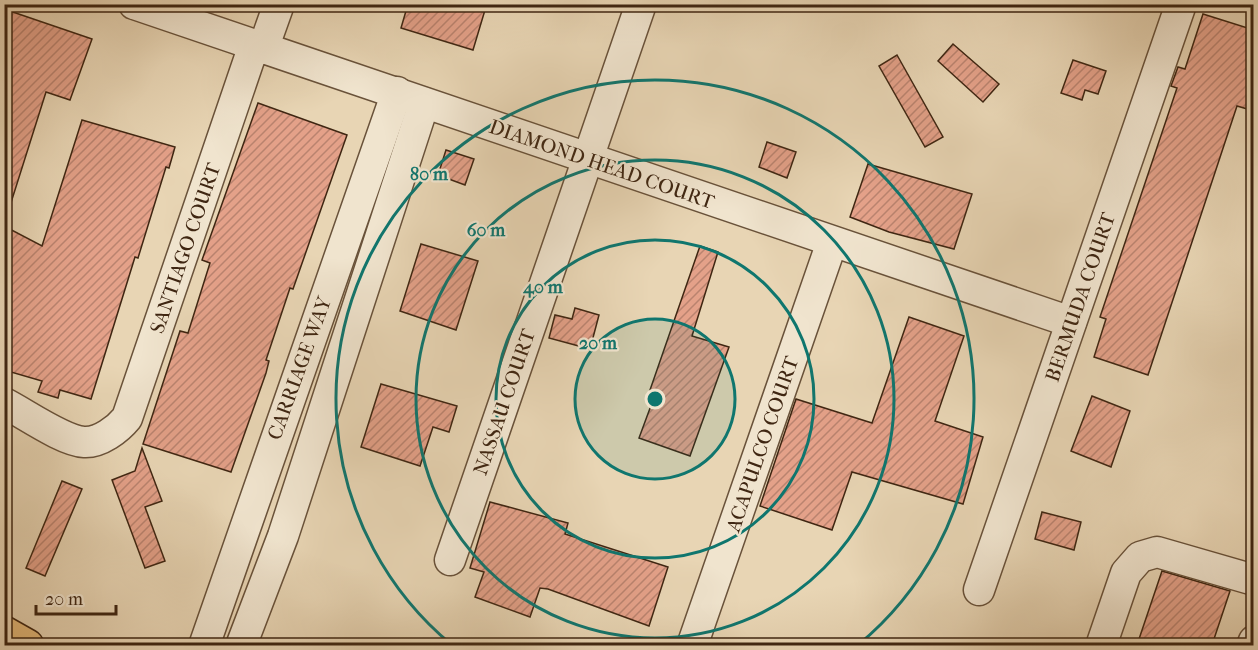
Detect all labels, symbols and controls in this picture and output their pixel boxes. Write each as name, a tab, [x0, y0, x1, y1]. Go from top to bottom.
street label: DIAMOND HEAD COURT	[486, 115, 718, 214]
street label: SANTIAGO COURT	[146, 160, 226, 336]
text: 80 m	[410, 164, 449, 185]
street label: BERMUDA COURT	[1041, 209, 1120, 385]
text: 60 m	[467, 220, 506, 241]
text: 40 m	[522, 277, 564, 298]
street label: CARRIAGE WAY	[263, 292, 337, 443]
street label: NASSAU COURT	[469, 326, 540, 478]
text: 20 m	[579, 333, 618, 354]
street label: ACAPULCO COURT	[721, 353, 803, 536]
centre of rings	[645, 389, 665, 409]
scale bar	[36, 578, 116, 616]
text: 20 m	[45, 589, 83, 610]

